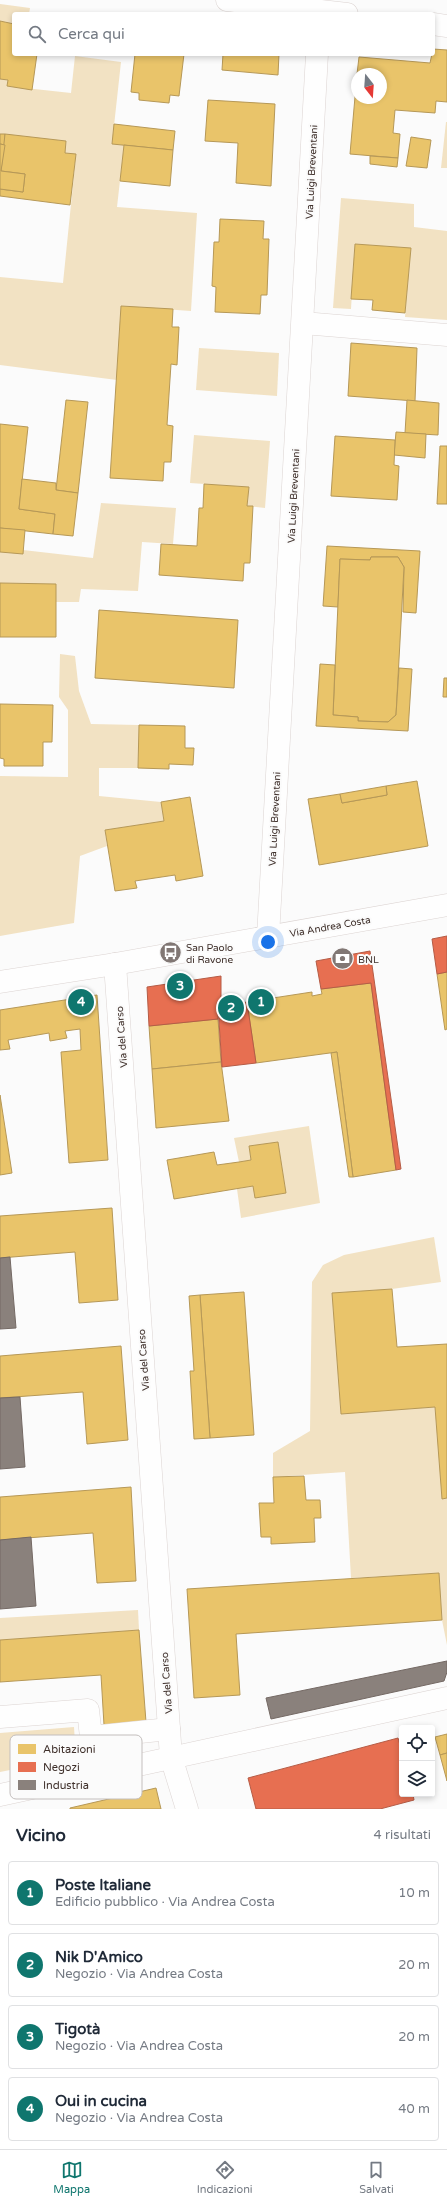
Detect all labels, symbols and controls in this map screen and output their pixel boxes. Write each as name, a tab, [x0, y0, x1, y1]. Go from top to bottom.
search box	[12, 12, 435, 56]
icon: search	[26, 23, 48, 45]
text: Cerca qui	[58, 25, 125, 43]
north arrow	[351, 68, 387, 104]
street label: Via Luigi Breventani	[304, 125, 320, 219]
street label: Via Luigi Breventani	[286, 449, 302, 543]
street label: Via Luigi Breventani	[267, 772, 283, 866]
street label: Via Andrea Costa	[289, 914, 372, 940]
your location	[258, 932, 278, 952]
bus stop icon: San Paolo di Ravone	[158, 940, 184, 966]
place label: San Paolo di Ravone	[186, 942, 233, 966]
bank icon: BNL	[330, 946, 356, 972]
place label: BNL	[358, 954, 379, 966]
pin: 3	[167, 971, 193, 1001]
pin: 4	[68, 987, 94, 1017]
pin: 1	[248, 987, 274, 1017]
pin: 2	[218, 993, 244, 1023]
street label: Via del Carso	[114, 1006, 130, 1068]
street label: Via del Carso	[136, 1329, 152, 1391]
street label: Via del Carso	[159, 1652, 175, 1714]
map controls	[399, 1725, 435, 1797]
button: locate	[399, 1725, 435, 1761]
legend	[10, 1735, 142, 1799]
text: Abitazioni	[43, 1743, 96, 1756]
text: Negozi	[43, 1761, 80, 1774]
button: layers	[399, 1761, 435, 1797]
text: Industria	[43, 1779, 89, 1792]
text: Vicino	[16, 1825, 66, 1846]
text: 4 risultati	[374, 1827, 431, 1843]
text: Poste Italiane	[55, 1876, 151, 1894]
text: 1	[26, 1885, 34, 1901]
text: 10 m	[398, 1885, 430, 1901]
text: Edificio pubblico · Via Andrea Costa	[55, 1894, 275, 1910]
text: Nik D'Amico	[55, 1948, 143, 1966]
text: 2	[26, 1957, 34, 1973]
text: 20 m	[398, 1957, 430, 1973]
text: Negozio · Via Andrea Costa	[55, 1966, 223, 1982]
text: Tigotà	[55, 2020, 100, 2038]
text: 3	[26, 2029, 34, 2045]
text: 20 m	[398, 2029, 430, 2045]
text: Negozio · Via Andrea Costa	[55, 2038, 223, 2054]
text: Oui in cucina	[55, 2092, 147, 2110]
text: 4	[26, 2101, 34, 2117]
text: 40 m	[398, 2101, 430, 2117]
text: Negozio · Via Andrea Costa	[55, 2110, 223, 2126]
tab: Mappa	[53, 2159, 90, 2196]
tab: Indicazioni	[197, 2159, 253, 2196]
tab: Salvati	[359, 2159, 394, 2196]

